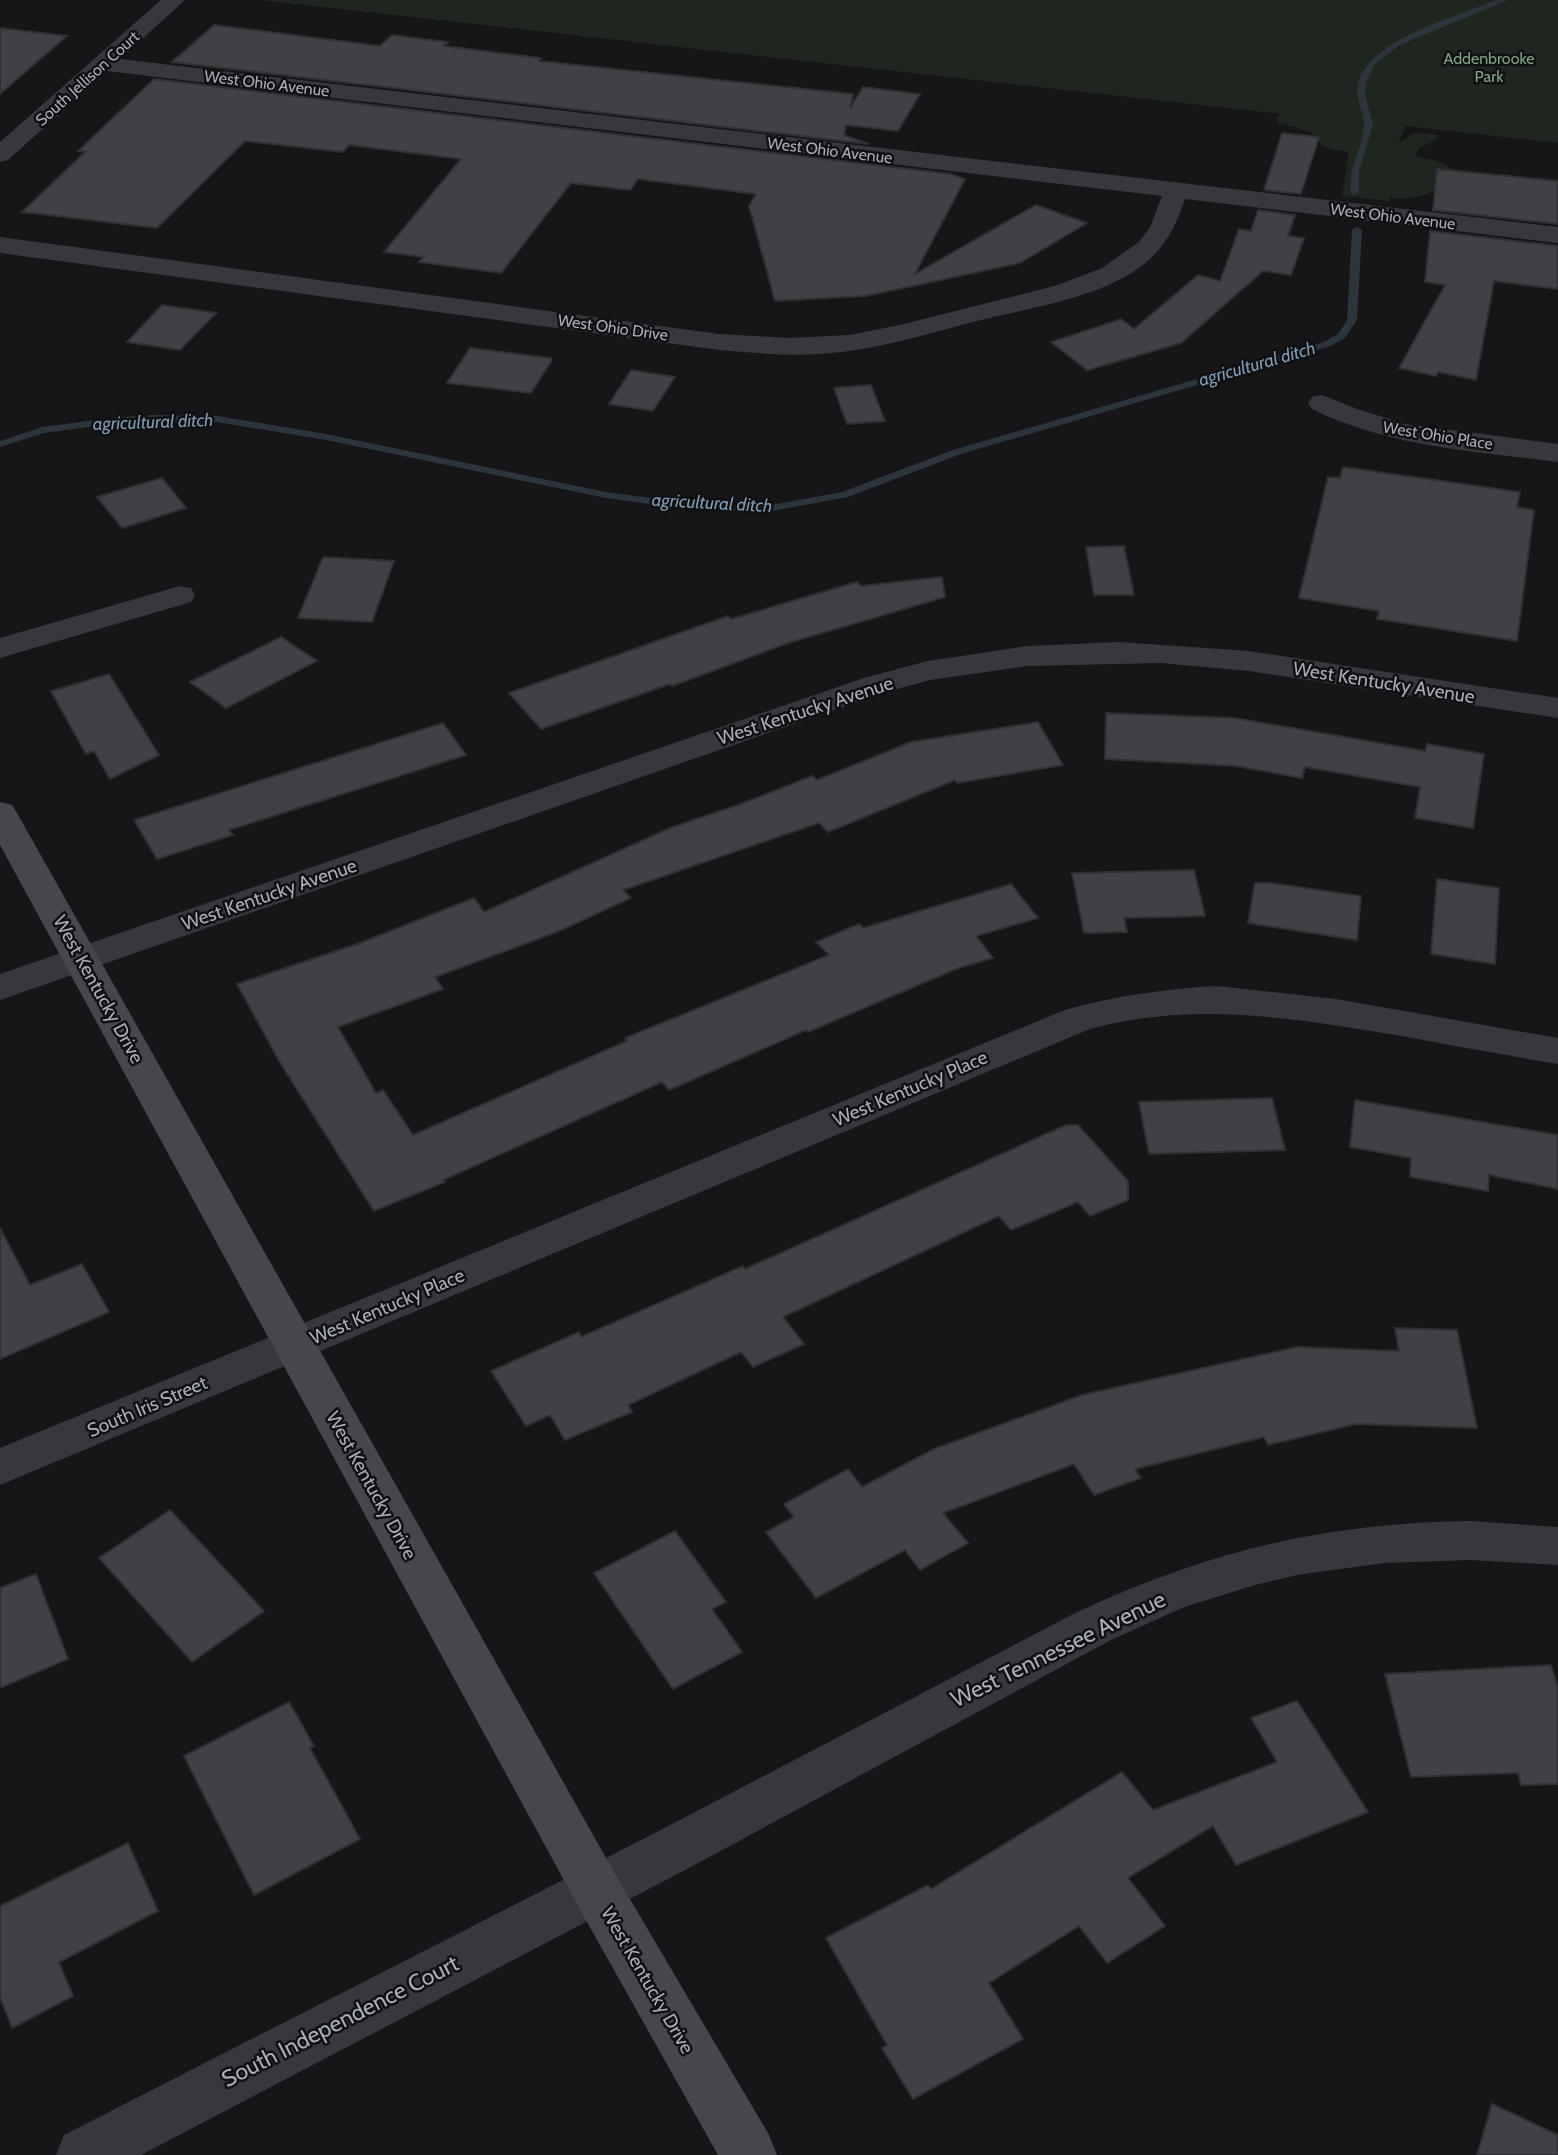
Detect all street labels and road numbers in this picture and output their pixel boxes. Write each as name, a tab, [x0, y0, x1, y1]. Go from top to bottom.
street label: South Jellison Court	[32, 27, 143, 130]
street label: West Ohio Avenue	[203, 66, 331, 101]
street label: West Ohio Avenue	[766, 133, 894, 168]
street label: West Ohio Avenue	[1329, 199, 1457, 234]
street label: West Ohio Drive	[557, 310, 669, 345]
street label: West Ohio Place	[1382, 417, 1494, 454]
street label: West Kentucky Avenue	[1292, 657, 1477, 708]
street label: West Kentucky Avenue	[714, 671, 896, 750]
street label: West Kentucky Avenue	[179, 854, 360, 935]
street label: West Kentucky Drive	[48, 911, 149, 1068]
street label: West Kentucky Place	[829, 1045, 991, 1131]
street label: West Kentucky Place	[306, 1263, 468, 1349]
street label: South Iris Street	[84, 1371, 211, 1442]
street label: West Kentucky Drive	[321, 1407, 422, 1564]
street label: West Tennessee Avenue	[946, 1585, 1170, 1713]
street label: West Kentucky Drive	[596, 1903, 699, 2058]
street label: South Independence Court	[217, 1949, 463, 2093]

